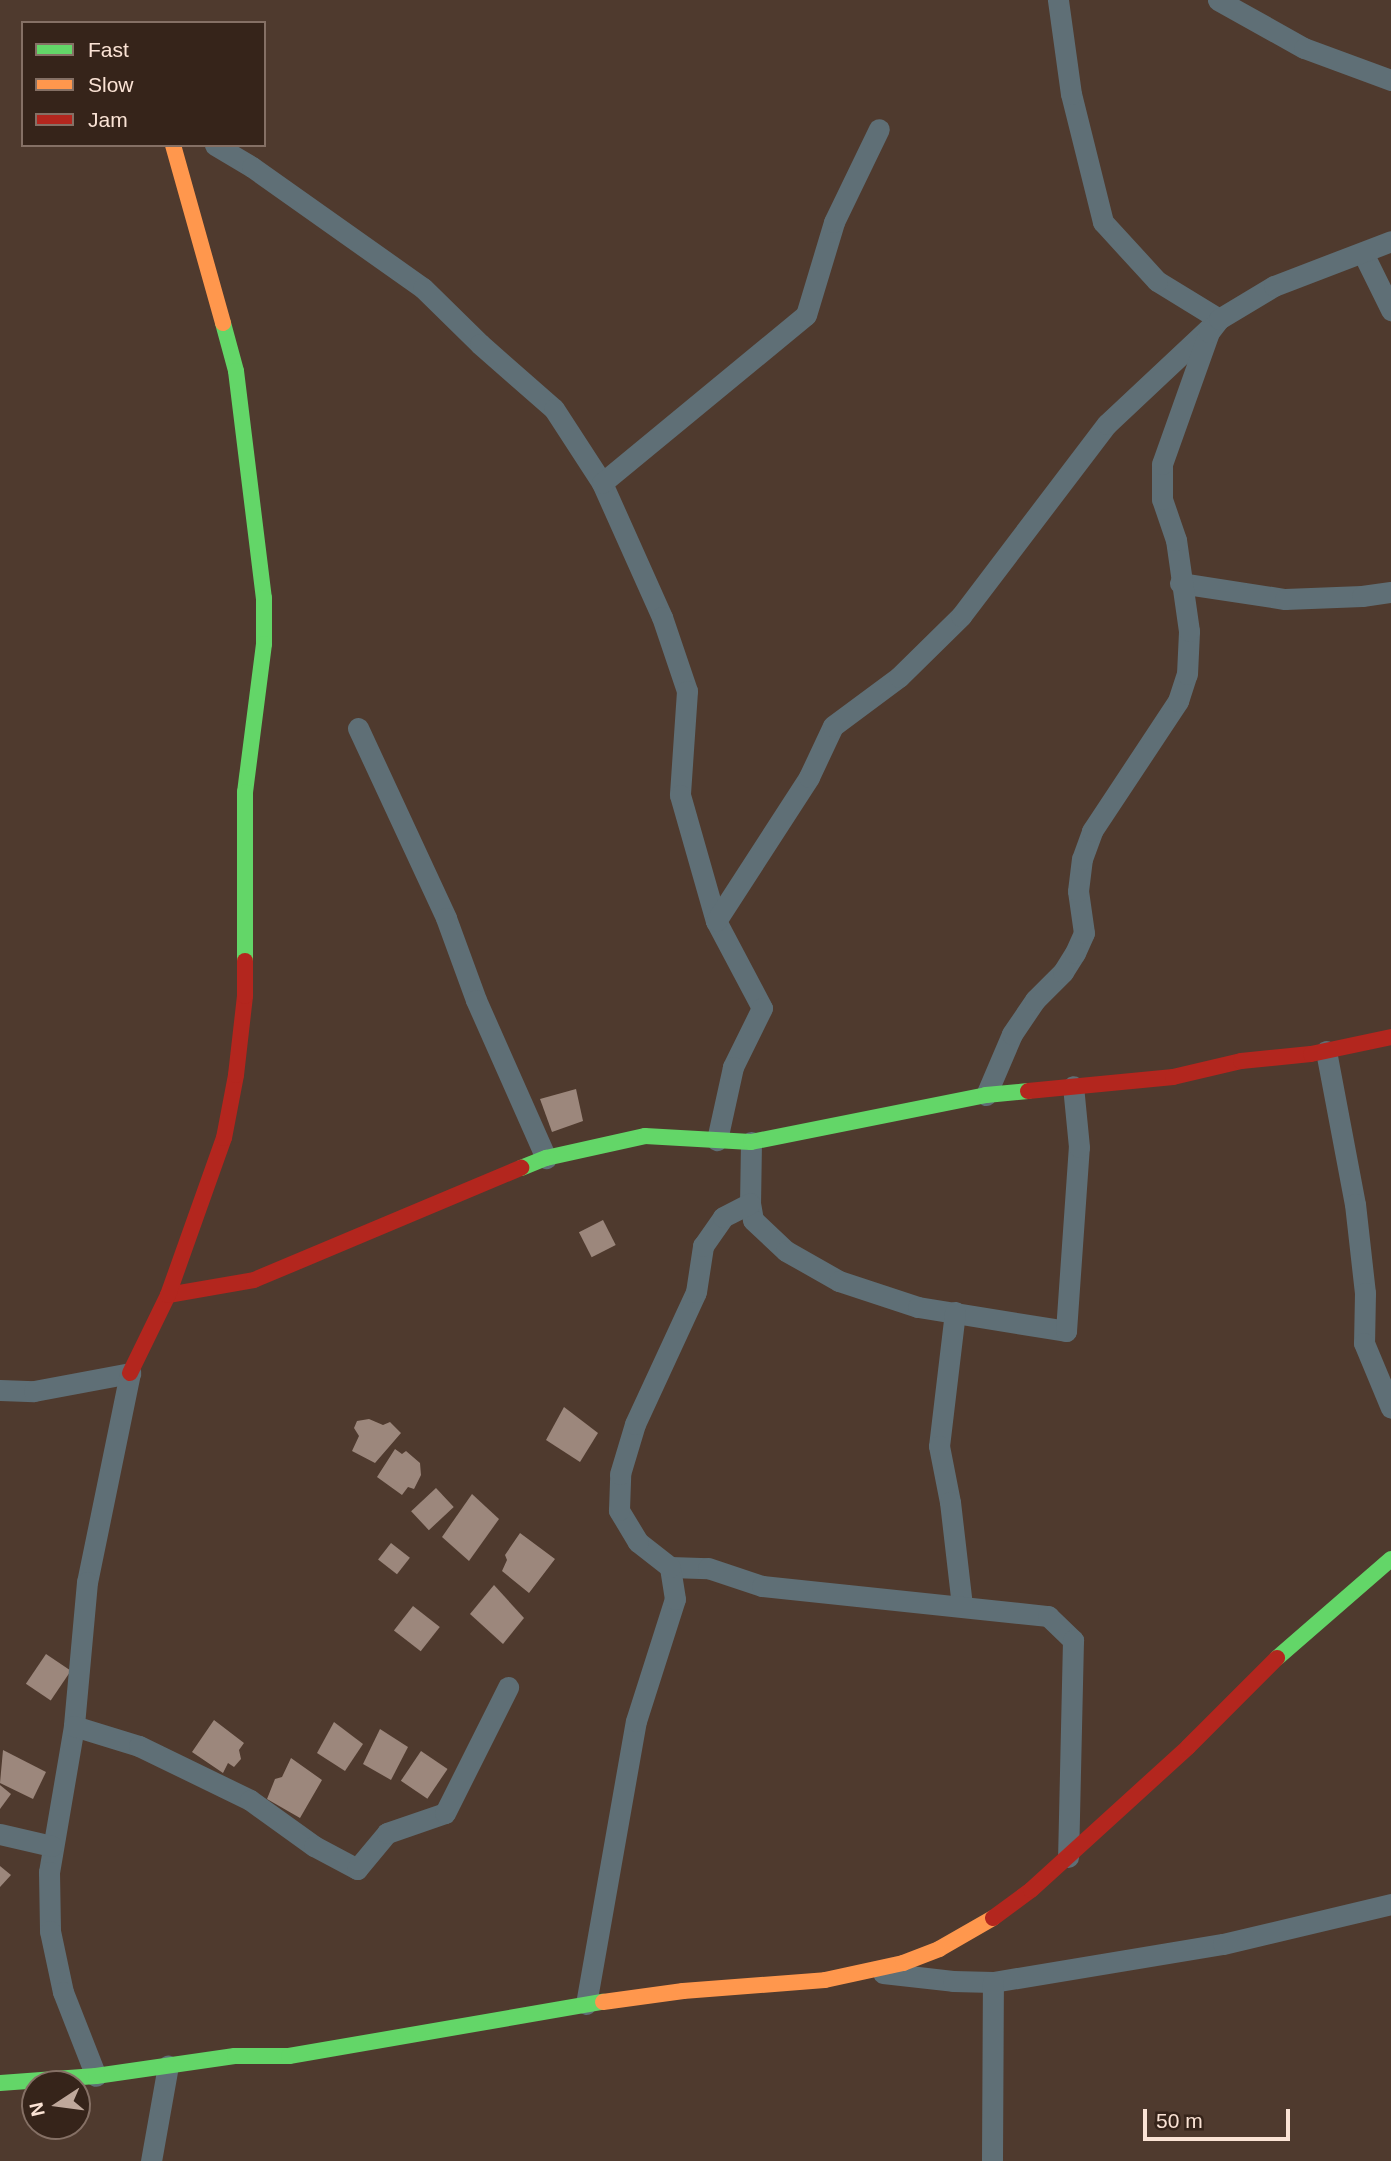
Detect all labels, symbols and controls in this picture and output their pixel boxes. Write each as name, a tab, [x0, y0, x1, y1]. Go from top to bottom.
legend	[21, 21, 266, 147]
text: Fast	[88, 38, 129, 61]
text: Slow	[88, 73, 134, 96]
text: Jam	[88, 108, 128, 131]
north arrow	[21, 2070, 91, 2140]
scale bar	[1146, 2094, 1293, 2138]
text: N	[25, 2100, 49, 2118]
text: 50 m	[1156, 2109, 1203, 2132]

